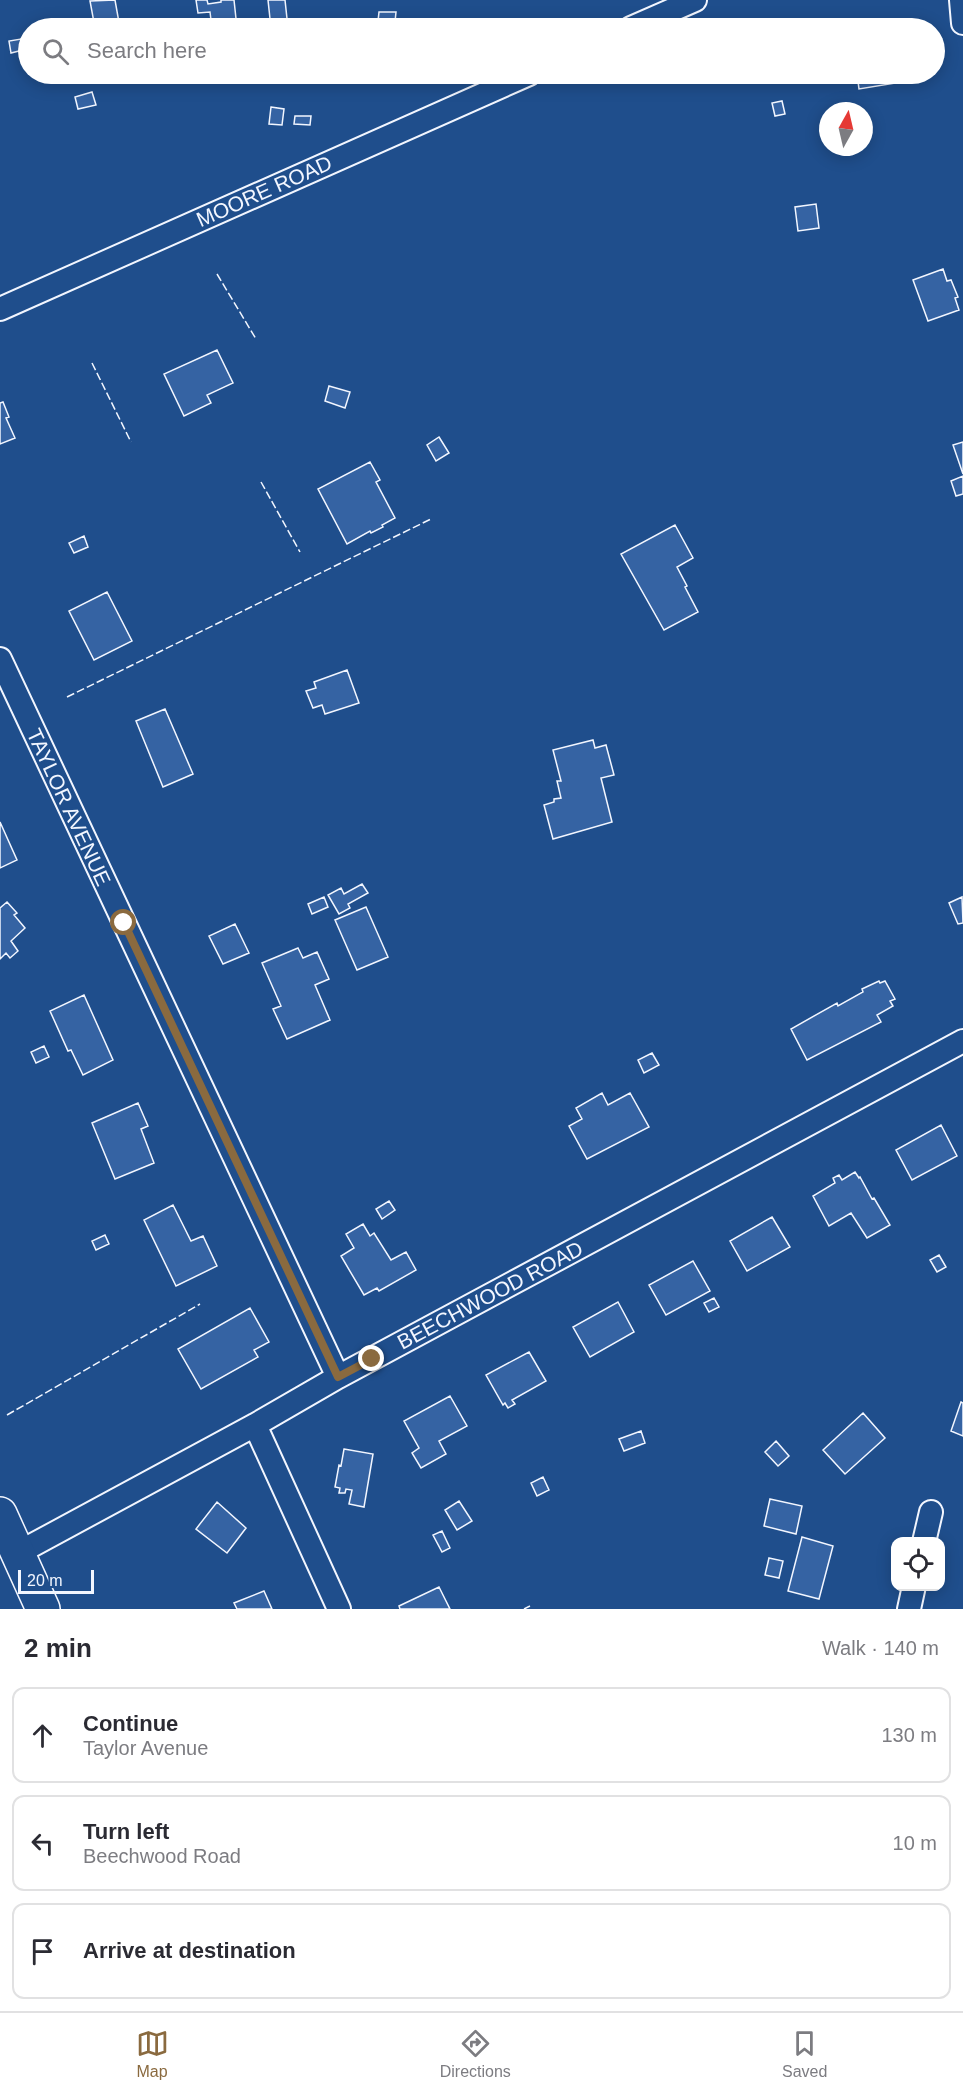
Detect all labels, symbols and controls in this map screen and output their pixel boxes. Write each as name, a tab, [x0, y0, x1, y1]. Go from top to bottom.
search box	[18, 18, 945, 84]
icon: search	[39, 35, 72, 68]
text: Search here	[87, 38, 207, 63]
north arrow	[819, 102, 873, 156]
street label: MOORE ROAD	[193, 151, 335, 231]
street label: TAYLOR AVENUE	[23, 725, 115, 889]
route start	[110, 909, 136, 935]
street label: BEECHWOOD ROAD	[393, 1236, 587, 1354]
route end	[358, 1345, 384, 1371]
map controls	[891, 1537, 945, 1591]
button: locate	[891, 1537, 945, 1591]
scale bar	[18, 1567, 94, 1594]
text: 20 m	[27, 1572, 63, 1589]
text: 2 min	[24, 1633, 92, 1663]
text: Walk · 140 m	[822, 1637, 939, 1659]
text: Continue	[83, 1711, 178, 1736]
icon: ahead	[26, 1719, 59, 1752]
text: 130 m	[881, 1724, 937, 1746]
text: Taylor Avenue	[83, 1737, 208, 1759]
text: Turn left	[83, 1819, 169, 1844]
icon: left	[26, 1827, 59, 1860]
text: 10 m	[893, 1832, 937, 1854]
text: Beechwood Road	[83, 1845, 241, 1867]
icon: arrive	[26, 1935, 59, 1968]
text: Arrive at destination	[83, 1938, 296, 1963]
tab: Map	[136, 2027, 169, 2081]
tab: Directions	[440, 2027, 511, 2081]
tab: Saved	[782, 2027, 827, 2081]

